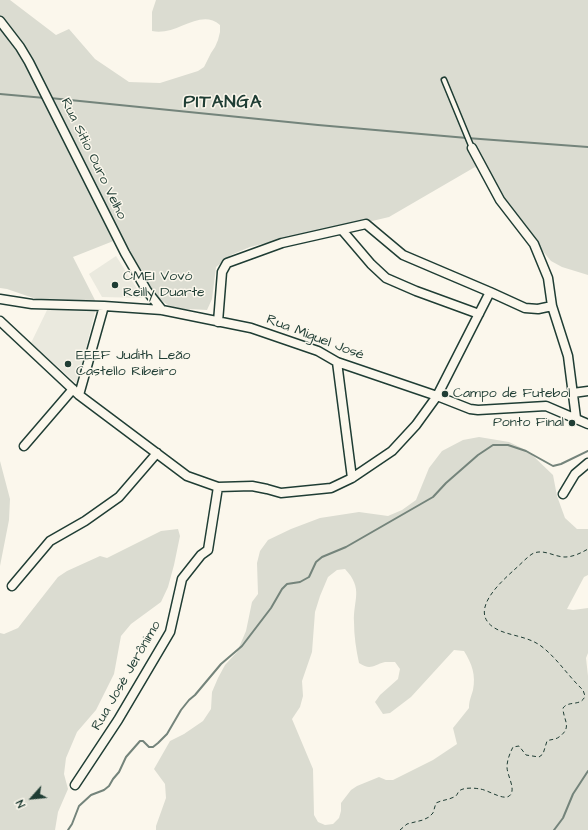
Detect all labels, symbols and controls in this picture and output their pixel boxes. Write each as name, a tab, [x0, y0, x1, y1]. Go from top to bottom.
district label: PITANGA	[183, 92, 263, 114]
street label: Rua Sitio Ouro Velho	[56, 95, 130, 223]
place label: CMEI Vovó Reilly Duarte	[123, 269, 205, 302]
marker: CMEI Vovó Reilly Duarte	[110, 280, 120, 290]
street label: Rua Miguel José	[264, 312, 366, 364]
place label: EEEF Judith Leão Castello Ribeiro	[76, 348, 190, 380]
marker: EEEF Judith Leão Castello Ribeiro	[63, 359, 73, 369]
place label: Campo de Futebol	[453, 386, 571, 402]
marker: Campo de Futebol	[440, 389, 450, 399]
place label: Ponto Final	[493, 415, 564, 431]
marker: Ponto Final	[567, 418, 577, 428]
street label: Rua José Jerônimo	[89, 618, 165, 734]
north arrow	[12, 778, 52, 818]
text: N	[13, 797, 29, 810]

